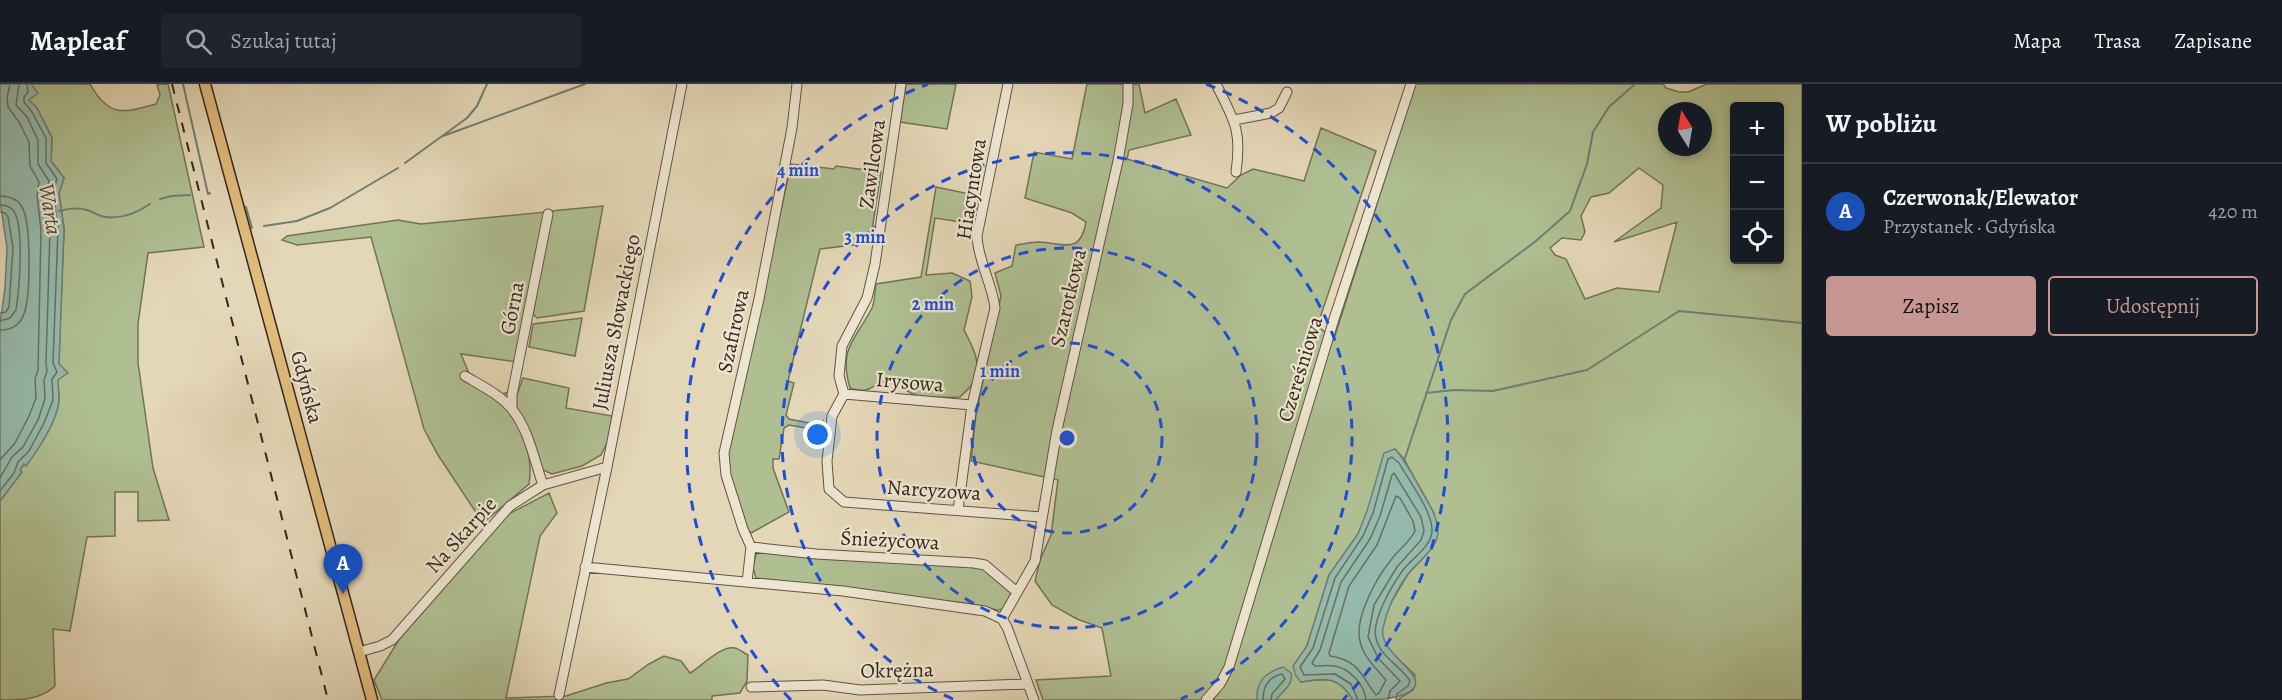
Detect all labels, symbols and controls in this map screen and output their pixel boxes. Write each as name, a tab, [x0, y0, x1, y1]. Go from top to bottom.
search box	[161, 14, 581, 68]
text: Mapleaf	[30, 22, 125, 60]
icon: search	[182, 25, 215, 58]
text: Szukaj tutaj	[230, 26, 337, 56]
text: Mapa	[2013, 27, 2061, 55]
text: Trasa	[2094, 27, 2141, 55]
text: Zapisane	[2174, 27, 2252, 55]
north arrow	[1658, 102, 1712, 156]
map controls	[1730, 102, 1784, 264]
button: +	[1730, 102, 1784, 156]
text: W pobliżu	[1826, 106, 1937, 141]
street label: Zawilcowa	[852, 117, 892, 211]
street label: Hiacyntowa	[949, 136, 993, 242]
button: −	[1730, 156, 1784, 210]
text: 4 min	[777, 158, 819, 182]
water label: Warta	[31, 181, 69, 237]
text: Czerwonak/Elewator	[1883, 183, 2078, 213]
text: A	[1839, 198, 1852, 225]
text: 420 m	[2208, 198, 2258, 225]
button: locate	[1730, 210, 1784, 264]
text: Przystanek · Gdyńska	[1883, 213, 2056, 240]
text: 3 min	[844, 225, 886, 249]
street label: Juliusza Słowackiego	[585, 232, 647, 412]
street label: Szarotkowa	[1043, 246, 1093, 350]
button: Zapisz	[1826, 276, 2036, 336]
button: Udostępnij	[2048, 276, 2258, 336]
street label: Górna	[493, 279, 531, 337]
street label: Szafirowa	[710, 286, 756, 376]
text: 2 min	[912, 292, 954, 316]
street label: Czereśniowa	[1271, 312, 1329, 425]
street label: Gdyńska	[284, 348, 330, 427]
text: 1 min	[980, 359, 1020, 383]
street label: Irysowa	[875, 365, 945, 399]
your location	[803, 420, 832, 449]
centre of rings	[1057, 428, 1077, 448]
street label: Narcyzowa	[886, 473, 982, 507]
street label: Na Skarpie	[419, 491, 503, 579]
street label: Śnieżycowa	[840, 523, 941, 557]
pin: A	[324, 544, 362, 594]
street label: Okrężna	[860, 655, 934, 685]

